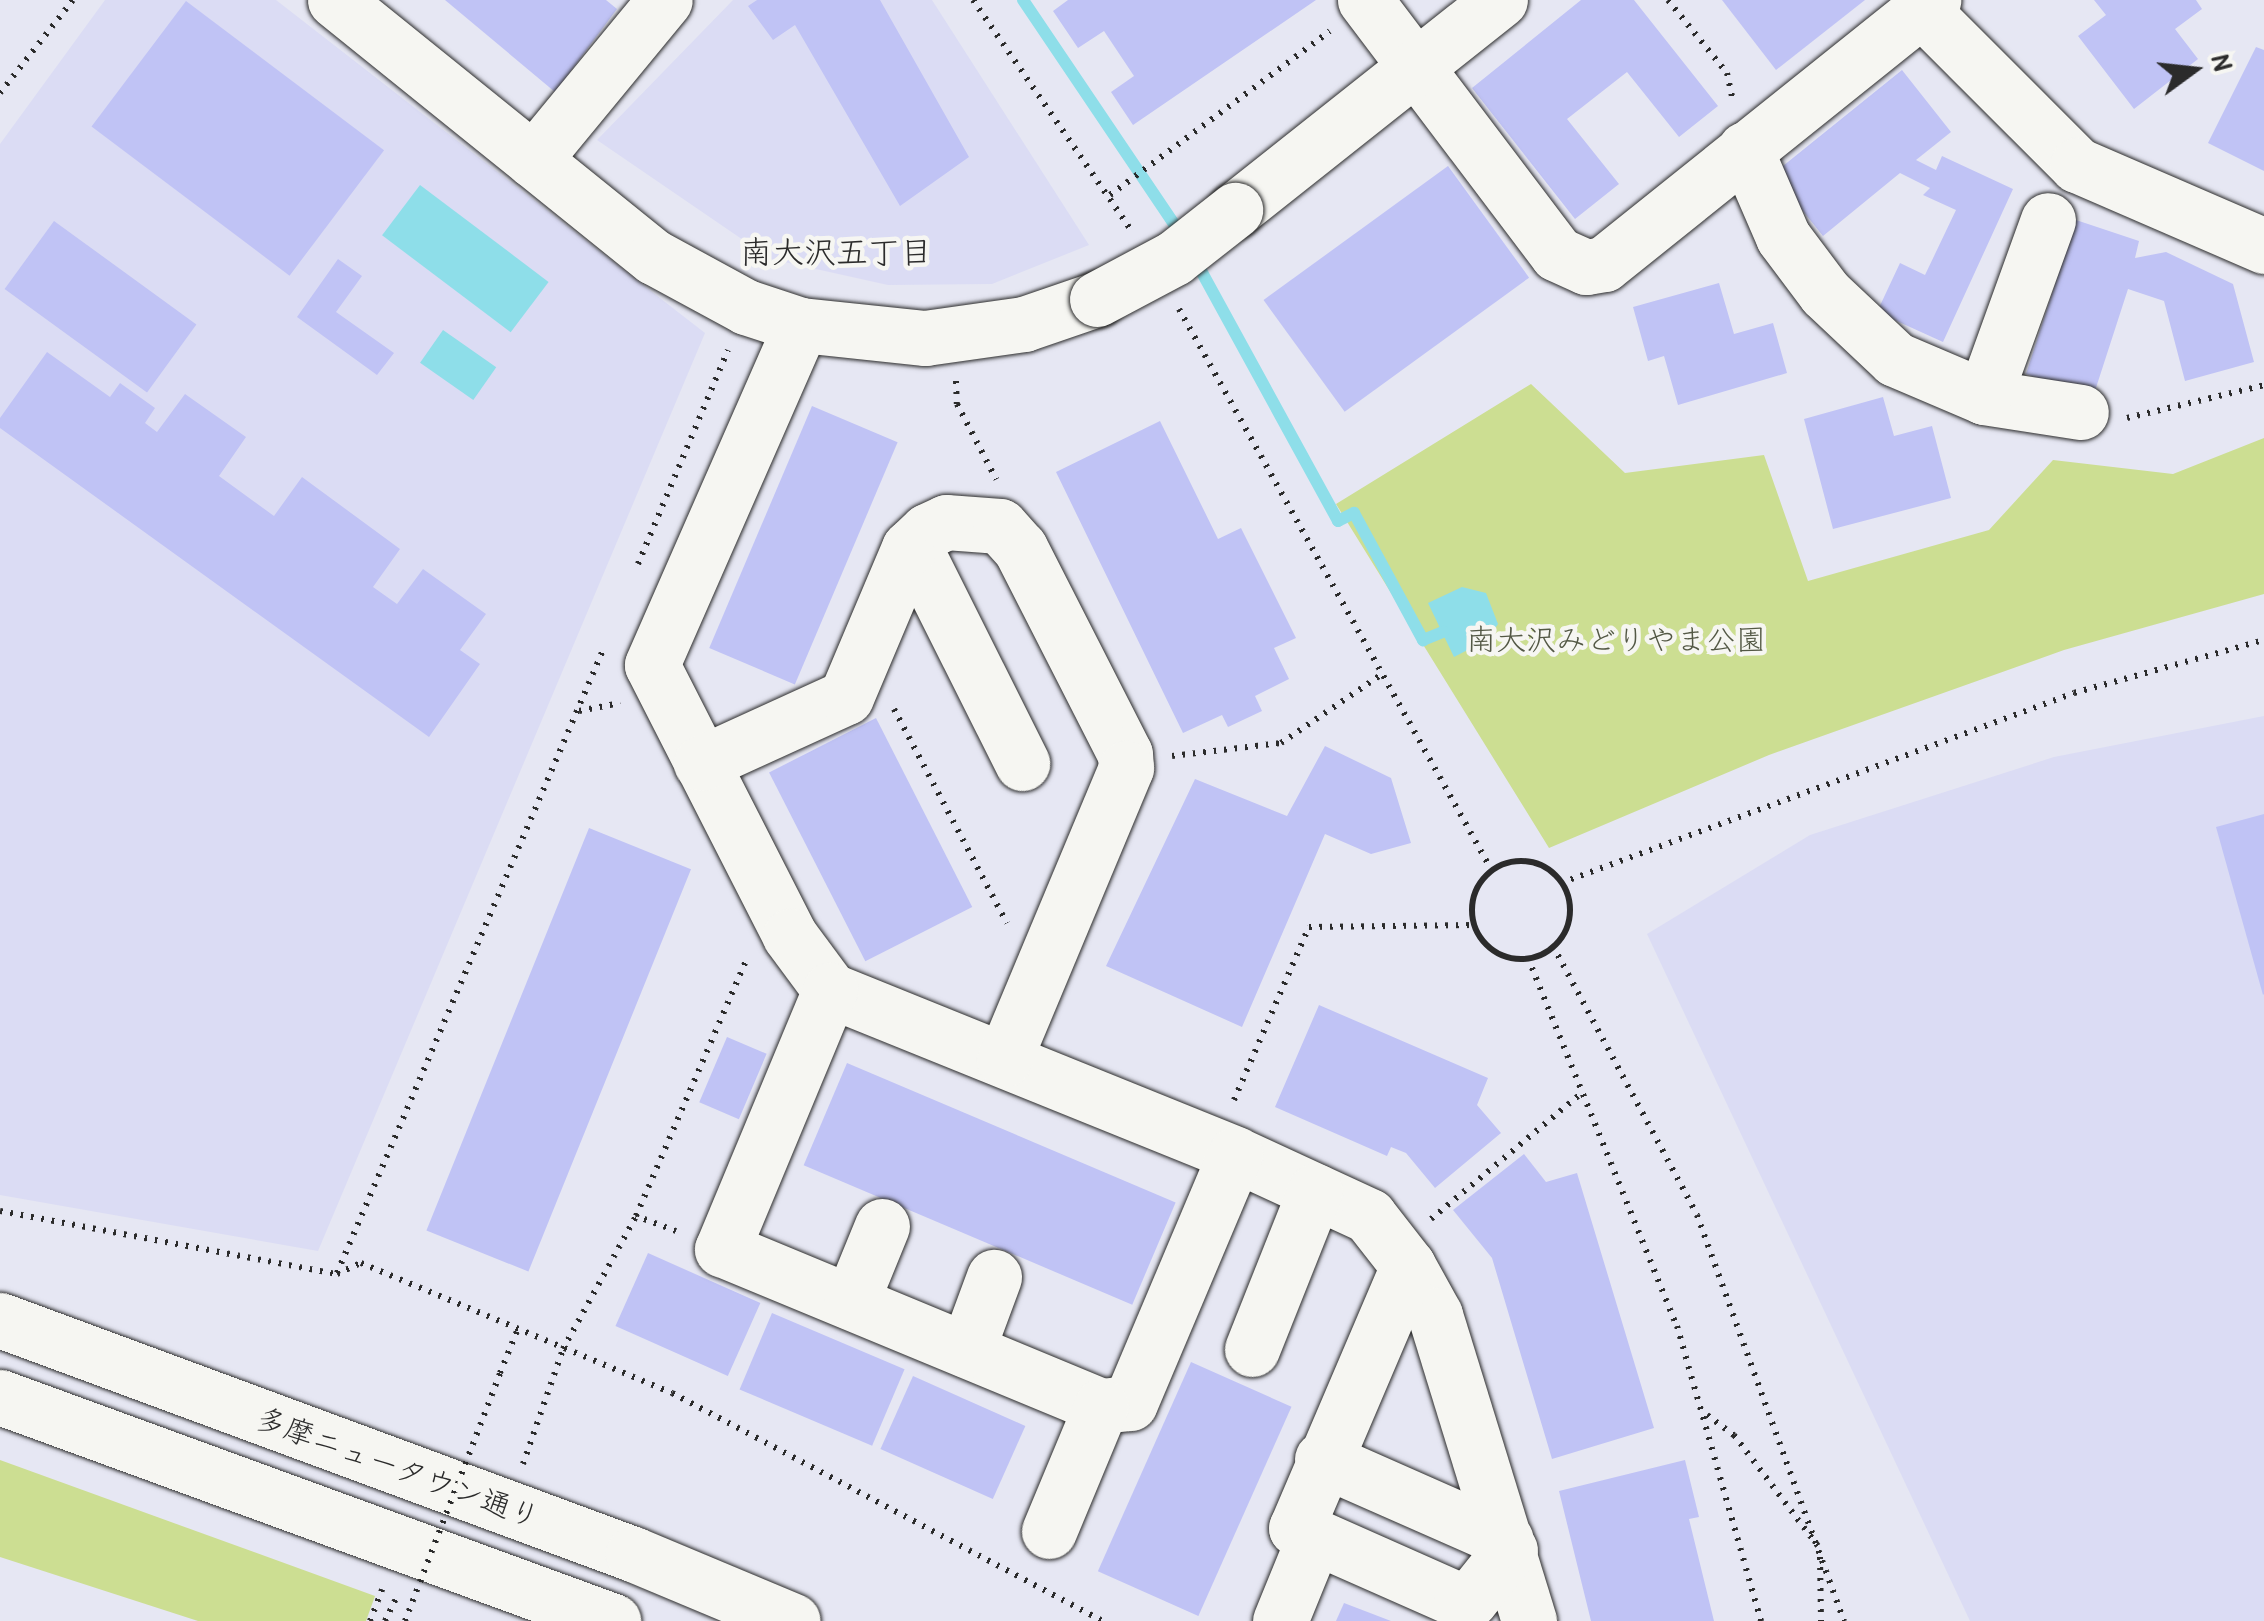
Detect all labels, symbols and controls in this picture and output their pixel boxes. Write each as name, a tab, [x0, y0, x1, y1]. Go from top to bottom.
north arrow	[2144, 20, 2244, 120]
text: N	[2203, 50, 2243, 74]
district label: 南大沢五丁目	[740, 233, 932, 271]
park label: 南大沢みどりやま公園	[1466, 621, 1766, 657]
street label: 多摩ニュータウン通り	[251, 1399, 545, 1535]

